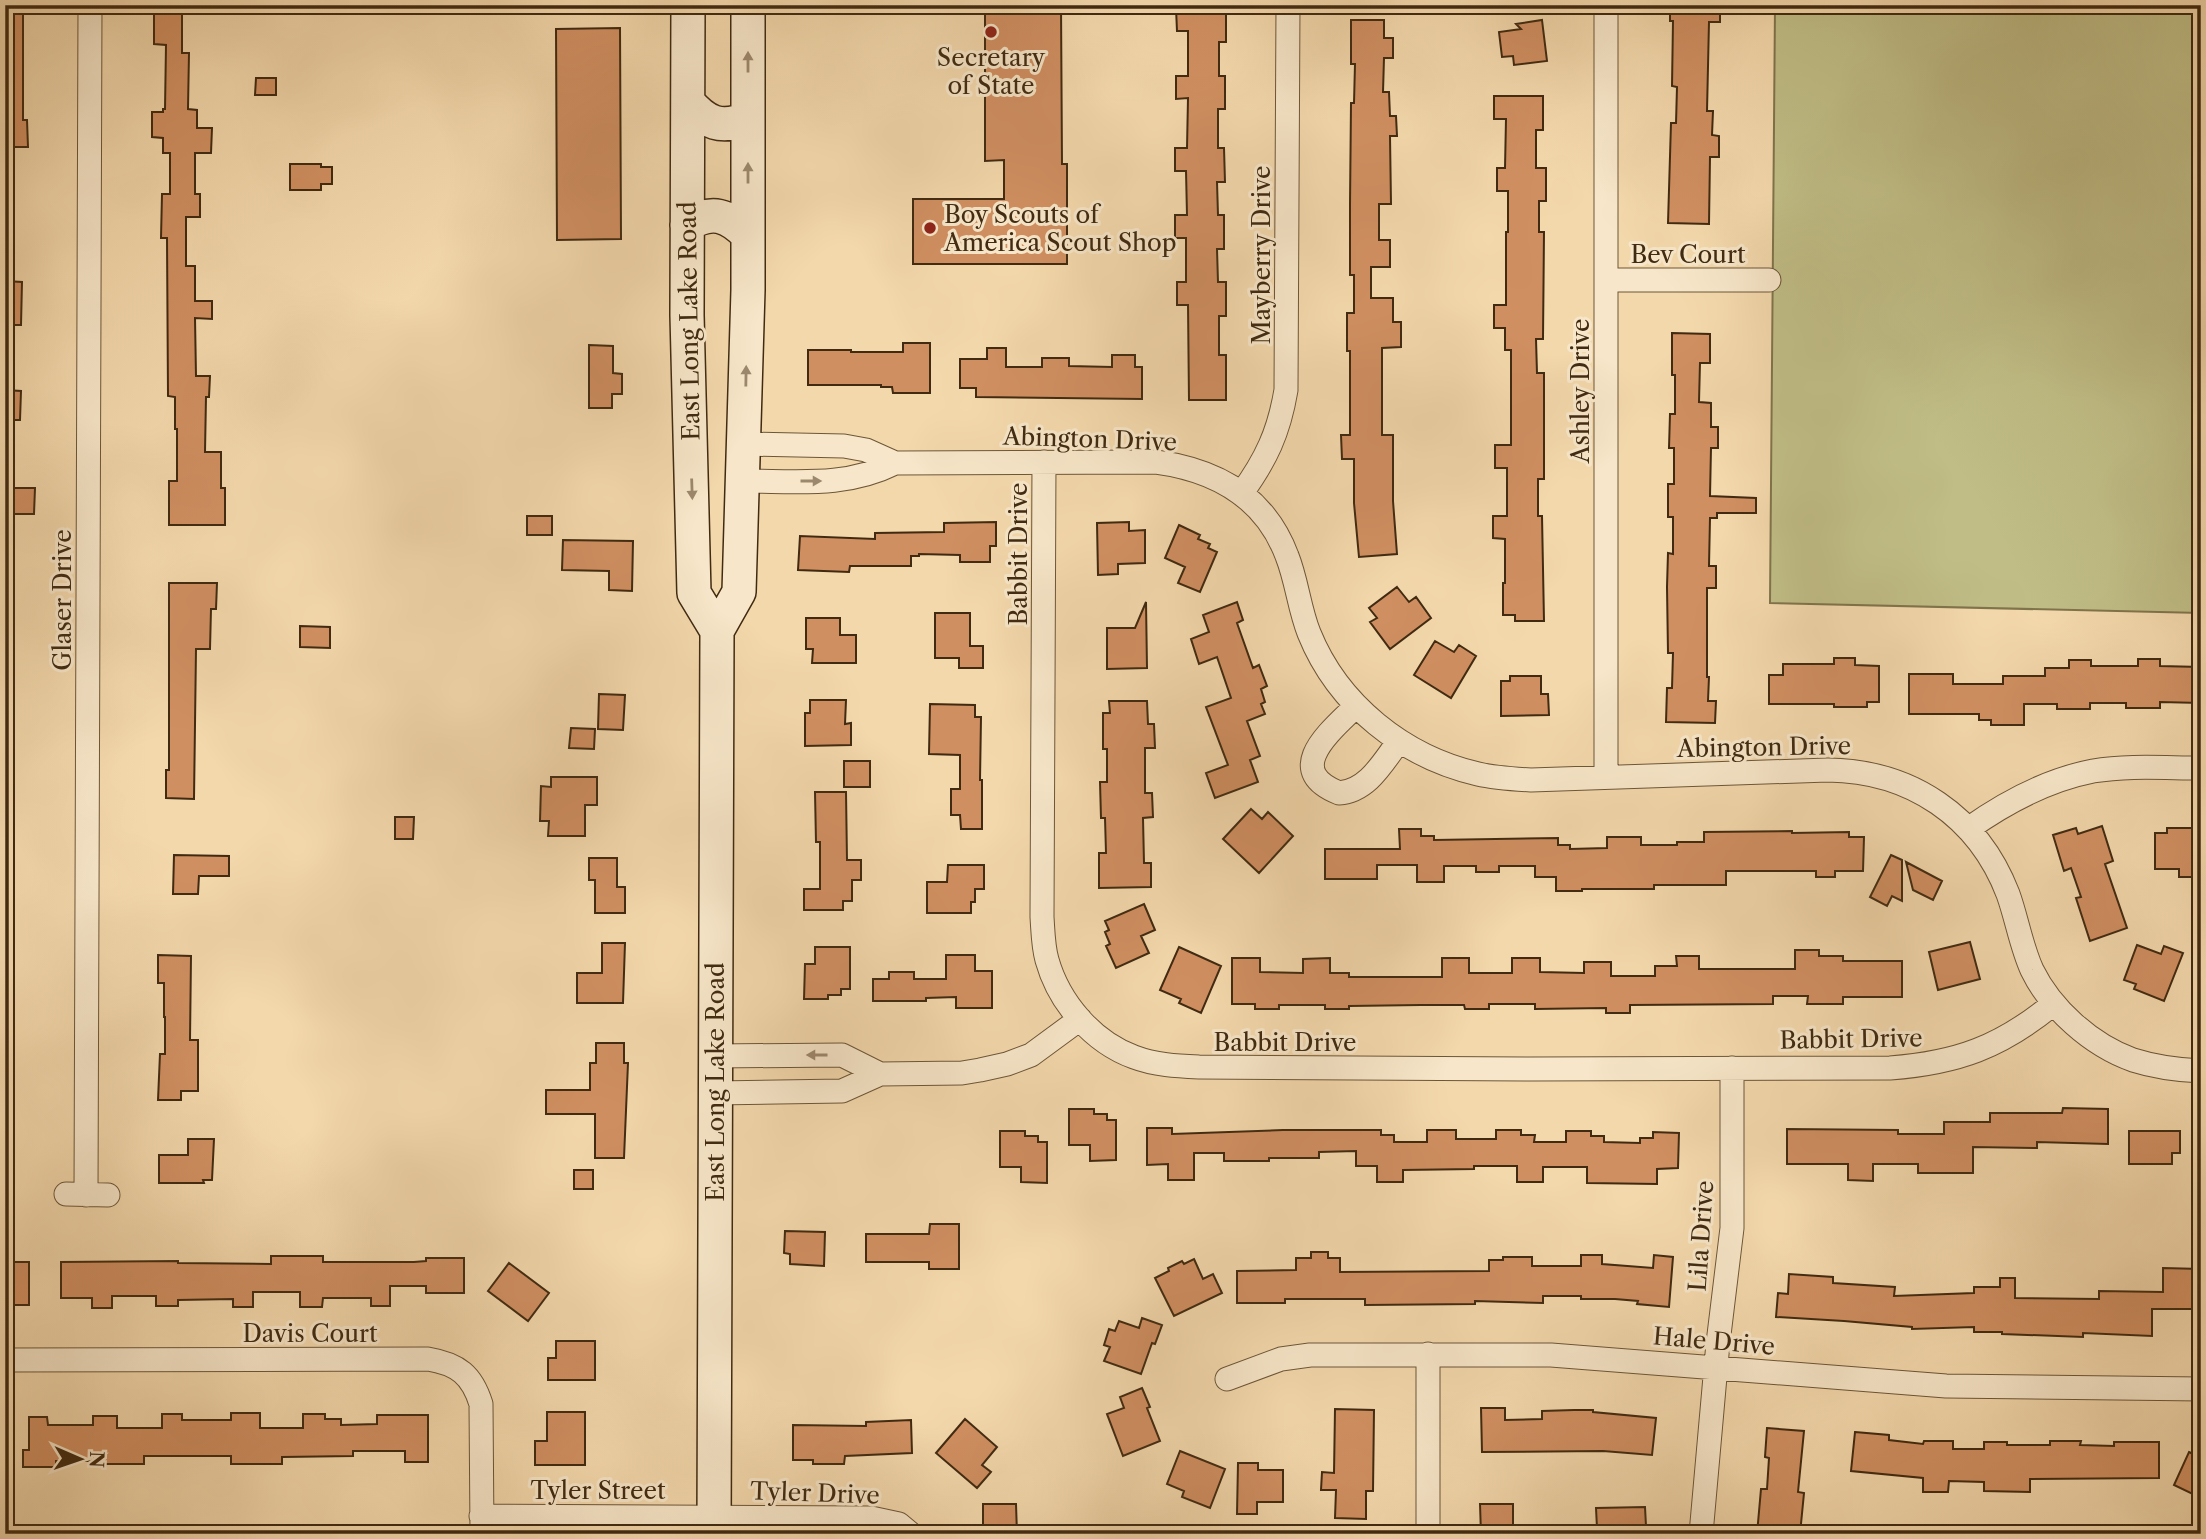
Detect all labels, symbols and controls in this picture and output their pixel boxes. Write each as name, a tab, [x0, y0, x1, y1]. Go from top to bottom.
marker: Secretary of State	[983, 24, 999, 40]
place label: Secretary of State	[937, 43, 1046, 100]
one-way arrow	[742, 50, 754, 72]
one-way arrow	[742, 162, 754, 184]
street label: Mayberry Drive	[1247, 166, 1276, 344]
place label: Boy Scouts of America Scout Shop	[943, 200, 1177, 257]
street label: East Long Lake Road	[672, 201, 706, 441]
marker: Boy Scouts of America Scout Shop	[922, 220, 938, 236]
street label: Bev Court	[1631, 240, 1746, 269]
street label: Ashley Drive	[1566, 319, 1595, 464]
one-way arrow	[740, 365, 751, 387]
street label: Abington Drive	[1001, 421, 1178, 457]
one-way arrow	[800, 475, 822, 487]
one-way arrow	[686, 479, 697, 501]
street label: Babbit Drive	[1004, 483, 1033, 625]
street label: Glaser Drive	[48, 529, 77, 671]
street label: Abington Drive	[1676, 731, 1851, 763]
street label: East Long Lake Road	[701, 962, 730, 1202]
street label: Babbit Drive	[1779, 1023, 1923, 1055]
street label: Babbit Drive	[1214, 1028, 1356, 1057]
one-way arrow	[805, 1049, 827, 1061]
street label: Lila Drive	[1683, 1179, 1719, 1293]
street label: Davis Court	[242, 1319, 378, 1348]
street label: Hale Drive	[1652, 1321, 1776, 1361]
north arrow	[46, 1424, 116, 1494]
text: N	[85, 1451, 108, 1468]
street label: Tyler Street	[531, 1476, 666, 1505]
street label: Tyler Drive	[750, 1476, 880, 1510]

